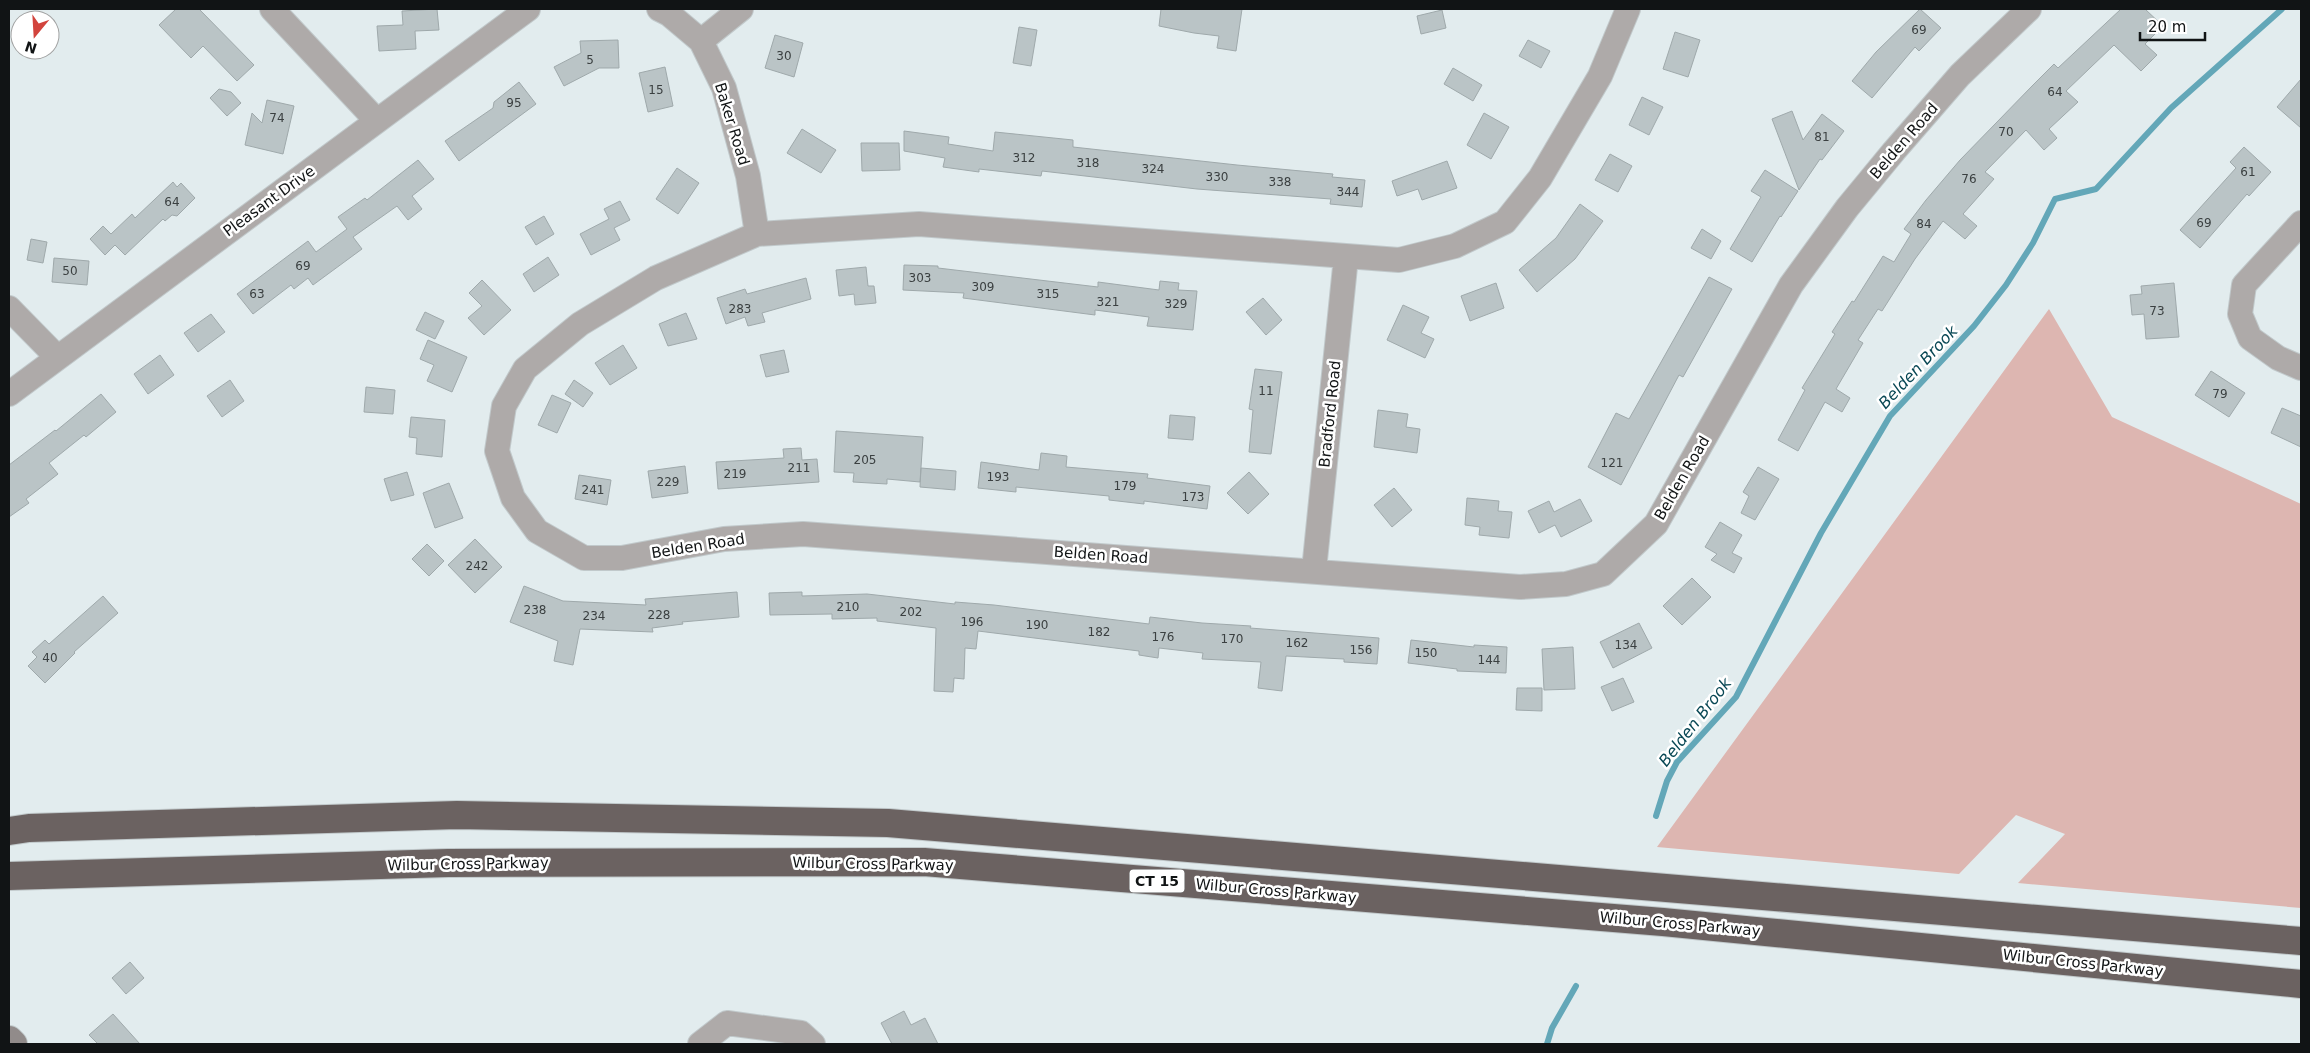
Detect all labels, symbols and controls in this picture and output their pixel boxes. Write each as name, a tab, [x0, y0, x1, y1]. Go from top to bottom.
north arrow	[10, 10, 60, 60]
scale bar	[2140, 10, 2205, 42]
text: 20 m	[2148, 18, 2186, 36]
house number: 69	[1911, 23, 1927, 37]
text: N	[23, 38, 39, 57]
house number: 30	[776, 49, 792, 63]
house number: 5	[586, 53, 594, 67]
street label: Baker Road	[711, 81, 753, 167]
house number: 15	[648, 83, 664, 97]
house number: 64	[2047, 85, 2063, 99]
house number: 95	[506, 96, 522, 110]
street label: Belden Road	[1866, 99, 1942, 183]
house number: 74	[269, 111, 285, 125]
house number: 70	[1998, 125, 2014, 139]
house number: 81	[1814, 130, 1830, 144]
house number: 312	[1013, 151, 1035, 165]
house number: 318	[1077, 156, 1099, 170]
street label: Pleasant Drive	[220, 162, 318, 240]
house number: 324	[1142, 162, 1164, 176]
house number: 61	[2240, 165, 2256, 179]
house number: 330	[1206, 170, 1228, 184]
house number: 76	[1961, 172, 1977, 186]
house number: 338	[1269, 175, 1291, 189]
house number: 344	[1337, 185, 1359, 199]
house number: 64	[164, 195, 180, 209]
house number: 69	[2196, 216, 2212, 230]
house number: 84	[1916, 217, 1932, 231]
house number: 69	[295, 259, 311, 273]
house number: 50	[62, 264, 78, 278]
house number: 303	[909, 271, 931, 285]
house number: 309	[972, 280, 994, 294]
house number: 63	[249, 287, 265, 301]
house number: 315	[1037, 287, 1059, 301]
house number: 321	[1097, 295, 1119, 309]
house number: 329	[1165, 297, 1187, 311]
house number: 283	[729, 302, 751, 316]
house number: 73	[2149, 304, 2165, 318]
water label: Belden Brook	[1875, 321, 1962, 413]
street label: Bradford Road	[1315, 360, 1345, 468]
house number: 11	[1258, 384, 1274, 398]
house number: 79	[2212, 387, 2228, 401]
street label: Belden Road	[1651, 433, 1713, 523]
house number: 205	[854, 453, 876, 467]
house number: 121	[1601, 456, 1623, 470]
house number: 211	[788, 461, 810, 475]
house number: 219	[724, 467, 746, 481]
house number: 193	[987, 470, 1009, 484]
house number: 229	[657, 475, 679, 489]
house number: 179	[1114, 479, 1136, 493]
house number: 241	[582, 483, 604, 497]
house number: 173	[1182, 490, 1204, 504]
street label: Belden Road	[650, 530, 746, 562]
street label: Belden Road	[1053, 543, 1149, 567]
house number: 242	[466, 559, 488, 573]
house number: 210	[837, 600, 859, 614]
house number: 238	[524, 603, 546, 617]
house number: 202	[900, 605, 922, 619]
house number: 228	[648, 608, 670, 622]
house number: 234	[583, 609, 605, 623]
house number: 196	[961, 615, 983, 629]
house number: 190	[1026, 618, 1048, 632]
house number: 182	[1088, 625, 1110, 639]
house number: 176	[1152, 630, 1174, 644]
house number: 170	[1221, 632, 1243, 646]
house number: 162	[1286, 636, 1308, 650]
house number: 134	[1615, 638, 1637, 652]
house number: 156	[1350, 643, 1372, 657]
house number: 150	[1415, 646, 1437, 660]
house number: 40	[42, 651, 58, 665]
house number: 144	[1478, 653, 1500, 667]
water label: Belden Brook	[1655, 673, 1736, 770]
street label: Wilbur Cross Parkway	[387, 854, 549, 874]
street label: Wilbur Cross Parkway	[792, 854, 954, 874]
road number: CT 15	[1130, 869, 1184, 892]
street label: Wilbur Cross Parkway	[1195, 875, 1357, 907]
street label: Wilbur Cross Parkway	[1599, 908, 1761, 940]
street label: Wilbur Cross Parkway	[2002, 946, 2164, 980]

